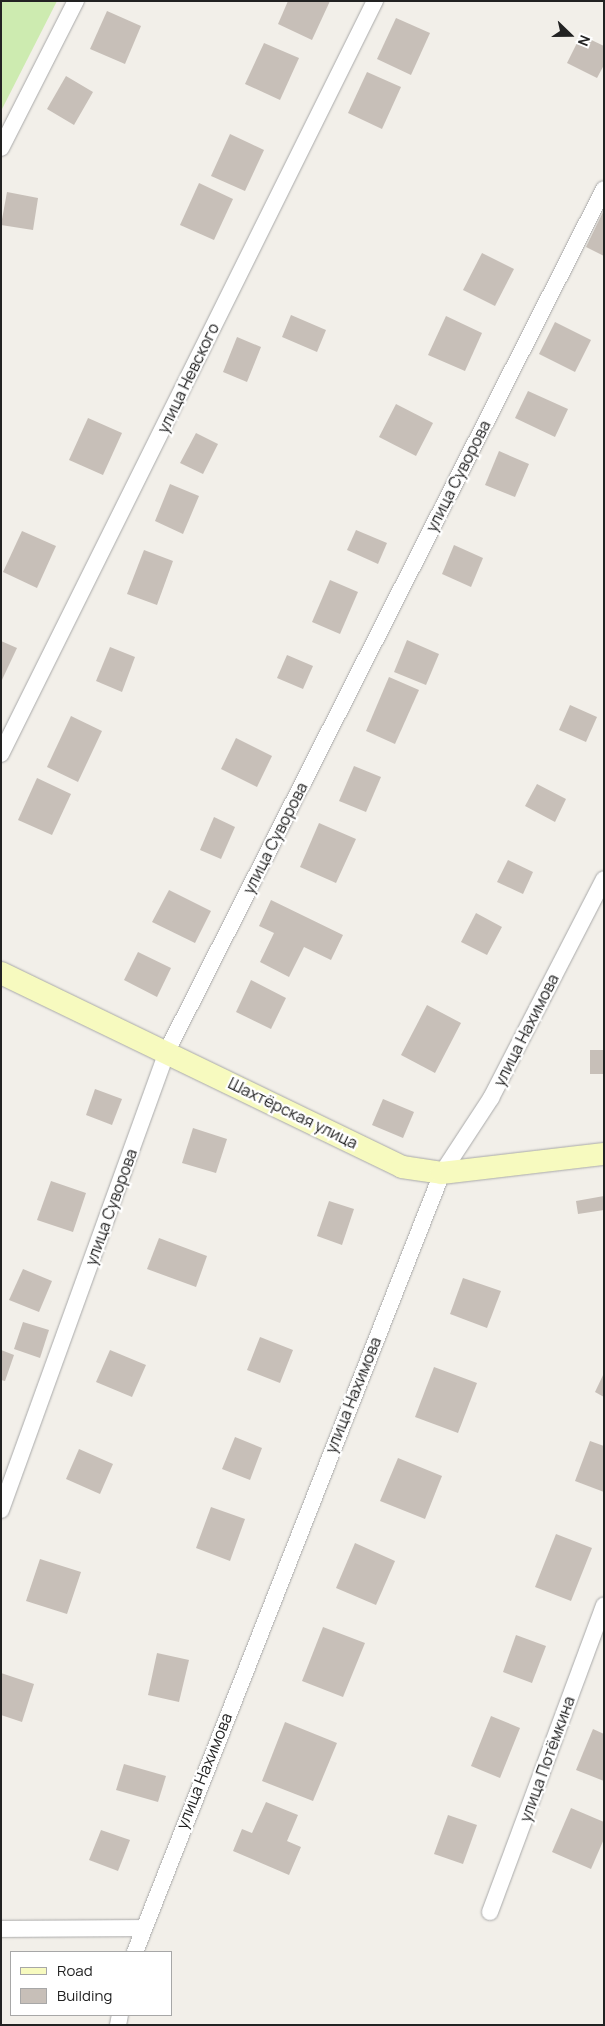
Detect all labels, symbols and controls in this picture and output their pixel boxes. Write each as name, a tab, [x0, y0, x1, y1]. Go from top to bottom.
north arrow	[545, 10, 595, 60]
text: N	[574, 33, 595, 49]
street label: улица Невского	[153, 320, 223, 436]
street label: улица Суворова	[422, 417, 494, 535]
street label: улица Суворова	[239, 779, 311, 897]
street label: улица Нахимова	[489, 971, 563, 1089]
street label: Шахтёрская улица	[225, 1073, 361, 1153]
street label: улица Суворова	[81, 1146, 141, 1268]
street label: улица Нахимова	[321, 1334, 385, 1456]
street label: улица Потёмкина	[515, 1694, 579, 1824]
street label: улица Нахимова	[172, 1710, 236, 1832]
legend	[10, 1951, 172, 2016]
text: Road	[57, 1960, 93, 1981]
text: Building	[57, 1985, 112, 2006]

